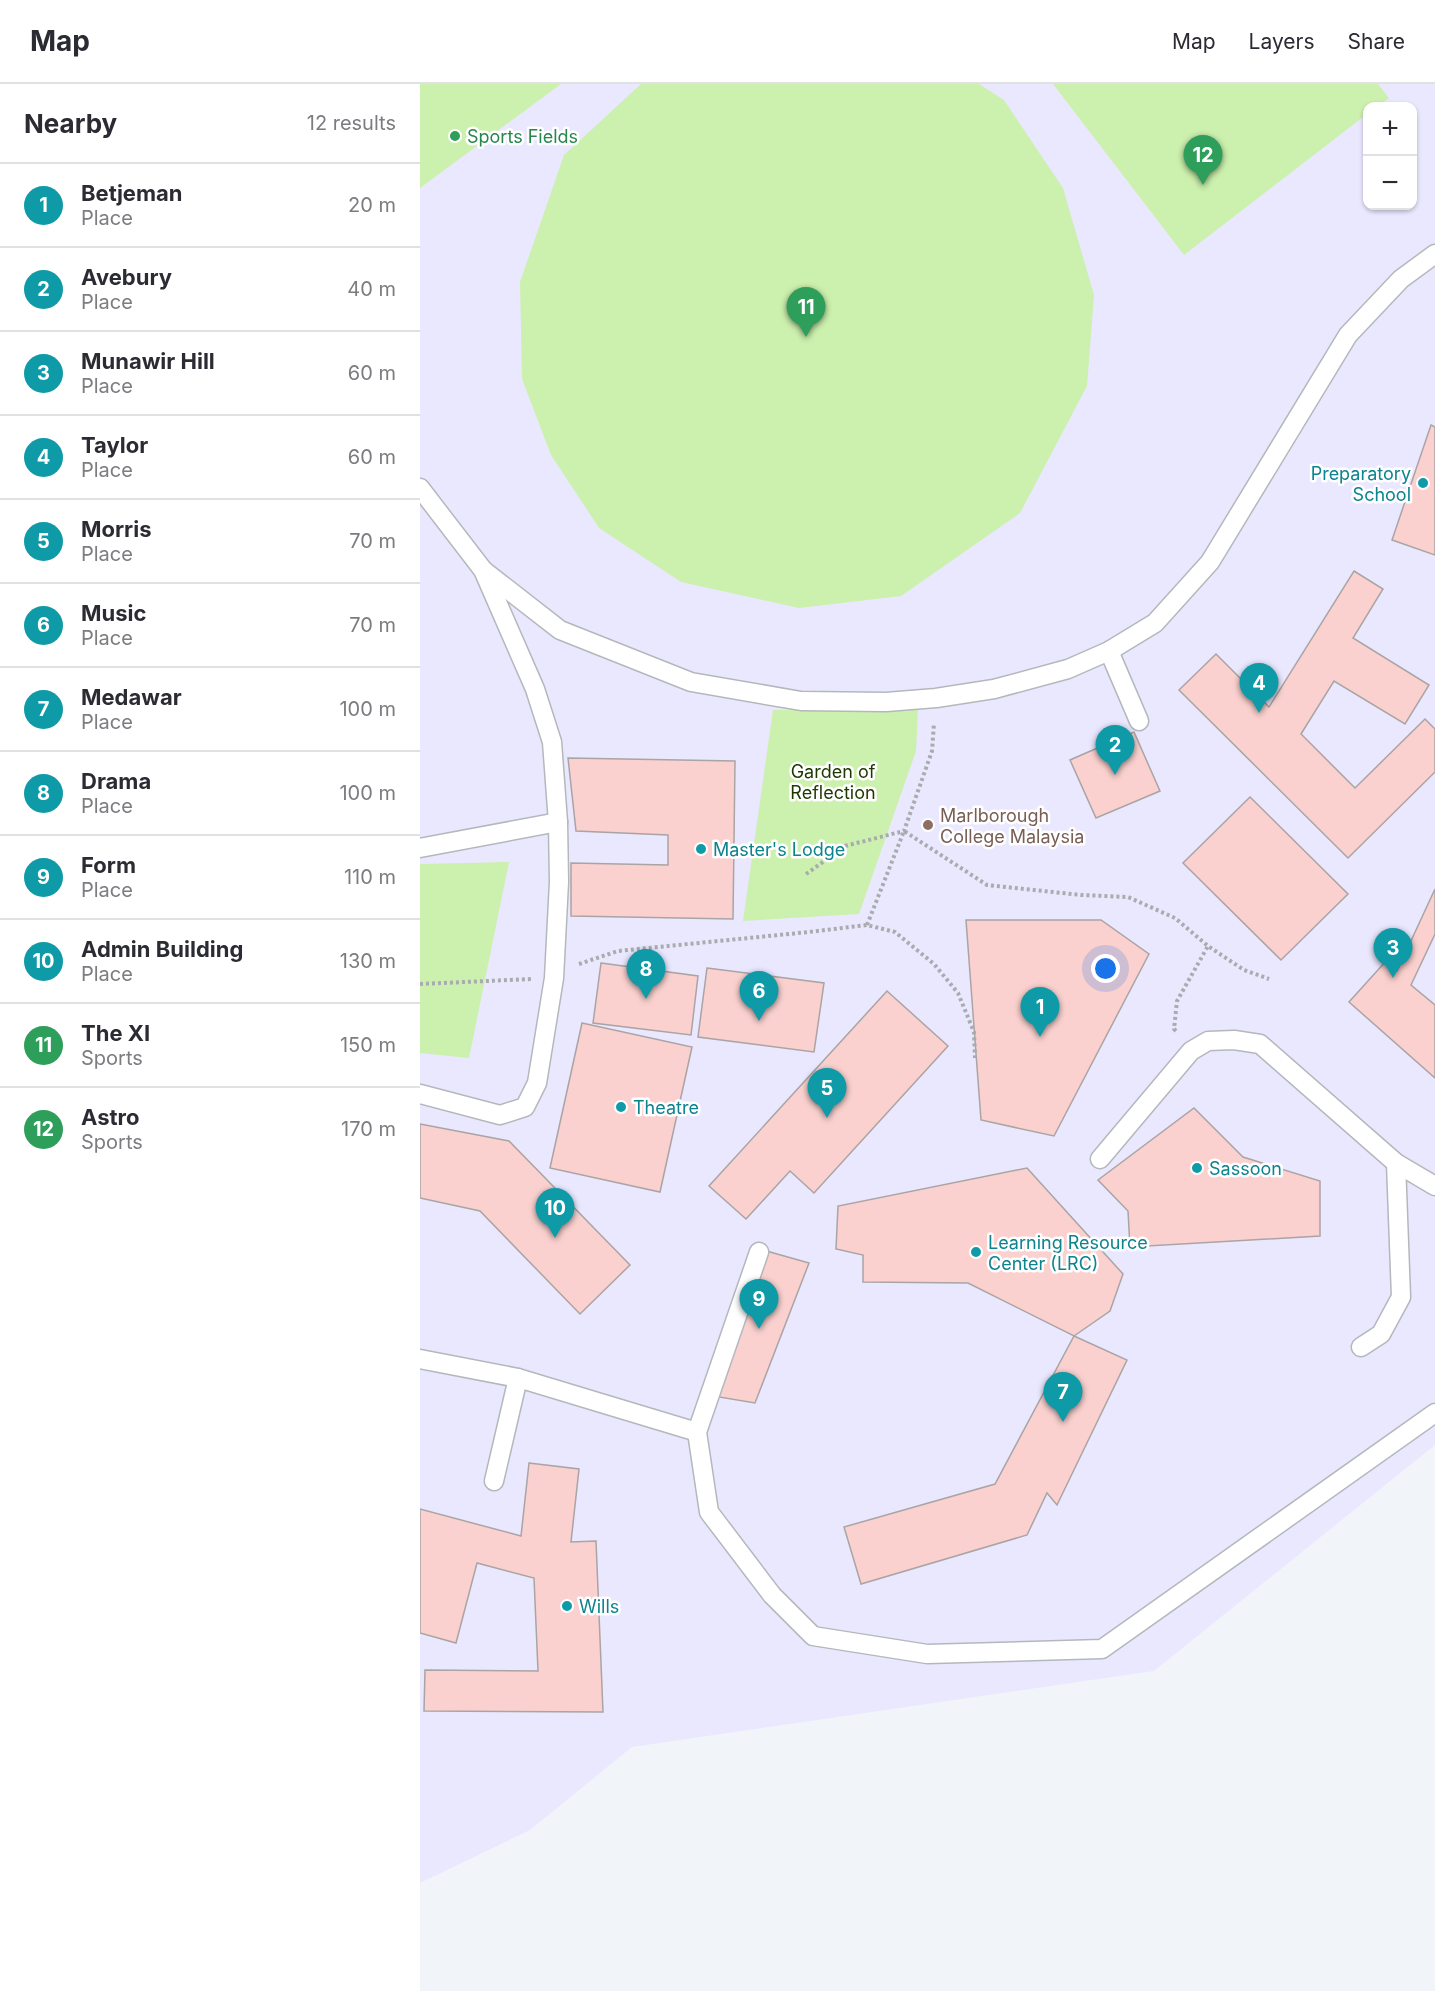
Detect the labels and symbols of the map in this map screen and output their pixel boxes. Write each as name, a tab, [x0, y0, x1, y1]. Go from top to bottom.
place label: Sports Fields	[467, 126, 578, 147]
marker: Sports Fields	[448, 129, 462, 143]
pin: 12	[1184, 135, 1222, 185]
pin: 11	[786, 288, 826, 337]
place label: Preparatory School	[1311, 463, 1411, 505]
marker: Preparatory School	[1416, 476, 1430, 490]
pin: 4	[1240, 664, 1278, 713]
pin: 2	[1096, 726, 1134, 775]
park label: Garden of Reflection	[790, 761, 876, 803]
place label: Marlborough College Malaysia	[940, 805, 1084, 847]
marker: Marlborough College Malaysia	[921, 818, 935, 832]
place label: Master's Lodge	[713, 839, 845, 860]
marker: Master's Lodge	[694, 842, 708, 856]
pin: 3	[1374, 928, 1412, 978]
pin: 8	[626, 950, 666, 999]
your location	[1091, 954, 1120, 983]
pin: 6	[740, 972, 778, 1021]
pin: 1	[1020, 988, 1060, 1037]
pin: 5	[808, 1068, 846, 1118]
place label: Theatre	[633, 1097, 699, 1118]
marker: Theatre	[614, 1100, 628, 1114]
place label: Sassoon	[1209, 1158, 1282, 1179]
marker: Sassoon	[1190, 1161, 1204, 1175]
pin: 10	[536, 1188, 574, 1238]
place label: Learning Resource Center (LRC)	[988, 1232, 1148, 1274]
marker: Learning Resource Center (LRC)	[969, 1245, 983, 1259]
pin: 9	[740, 1280, 778, 1329]
pin: 7	[1044, 1372, 1082, 1422]
place label: Wills	[579, 1596, 619, 1617]
marker: Wills	[560, 1599, 574, 1613]

